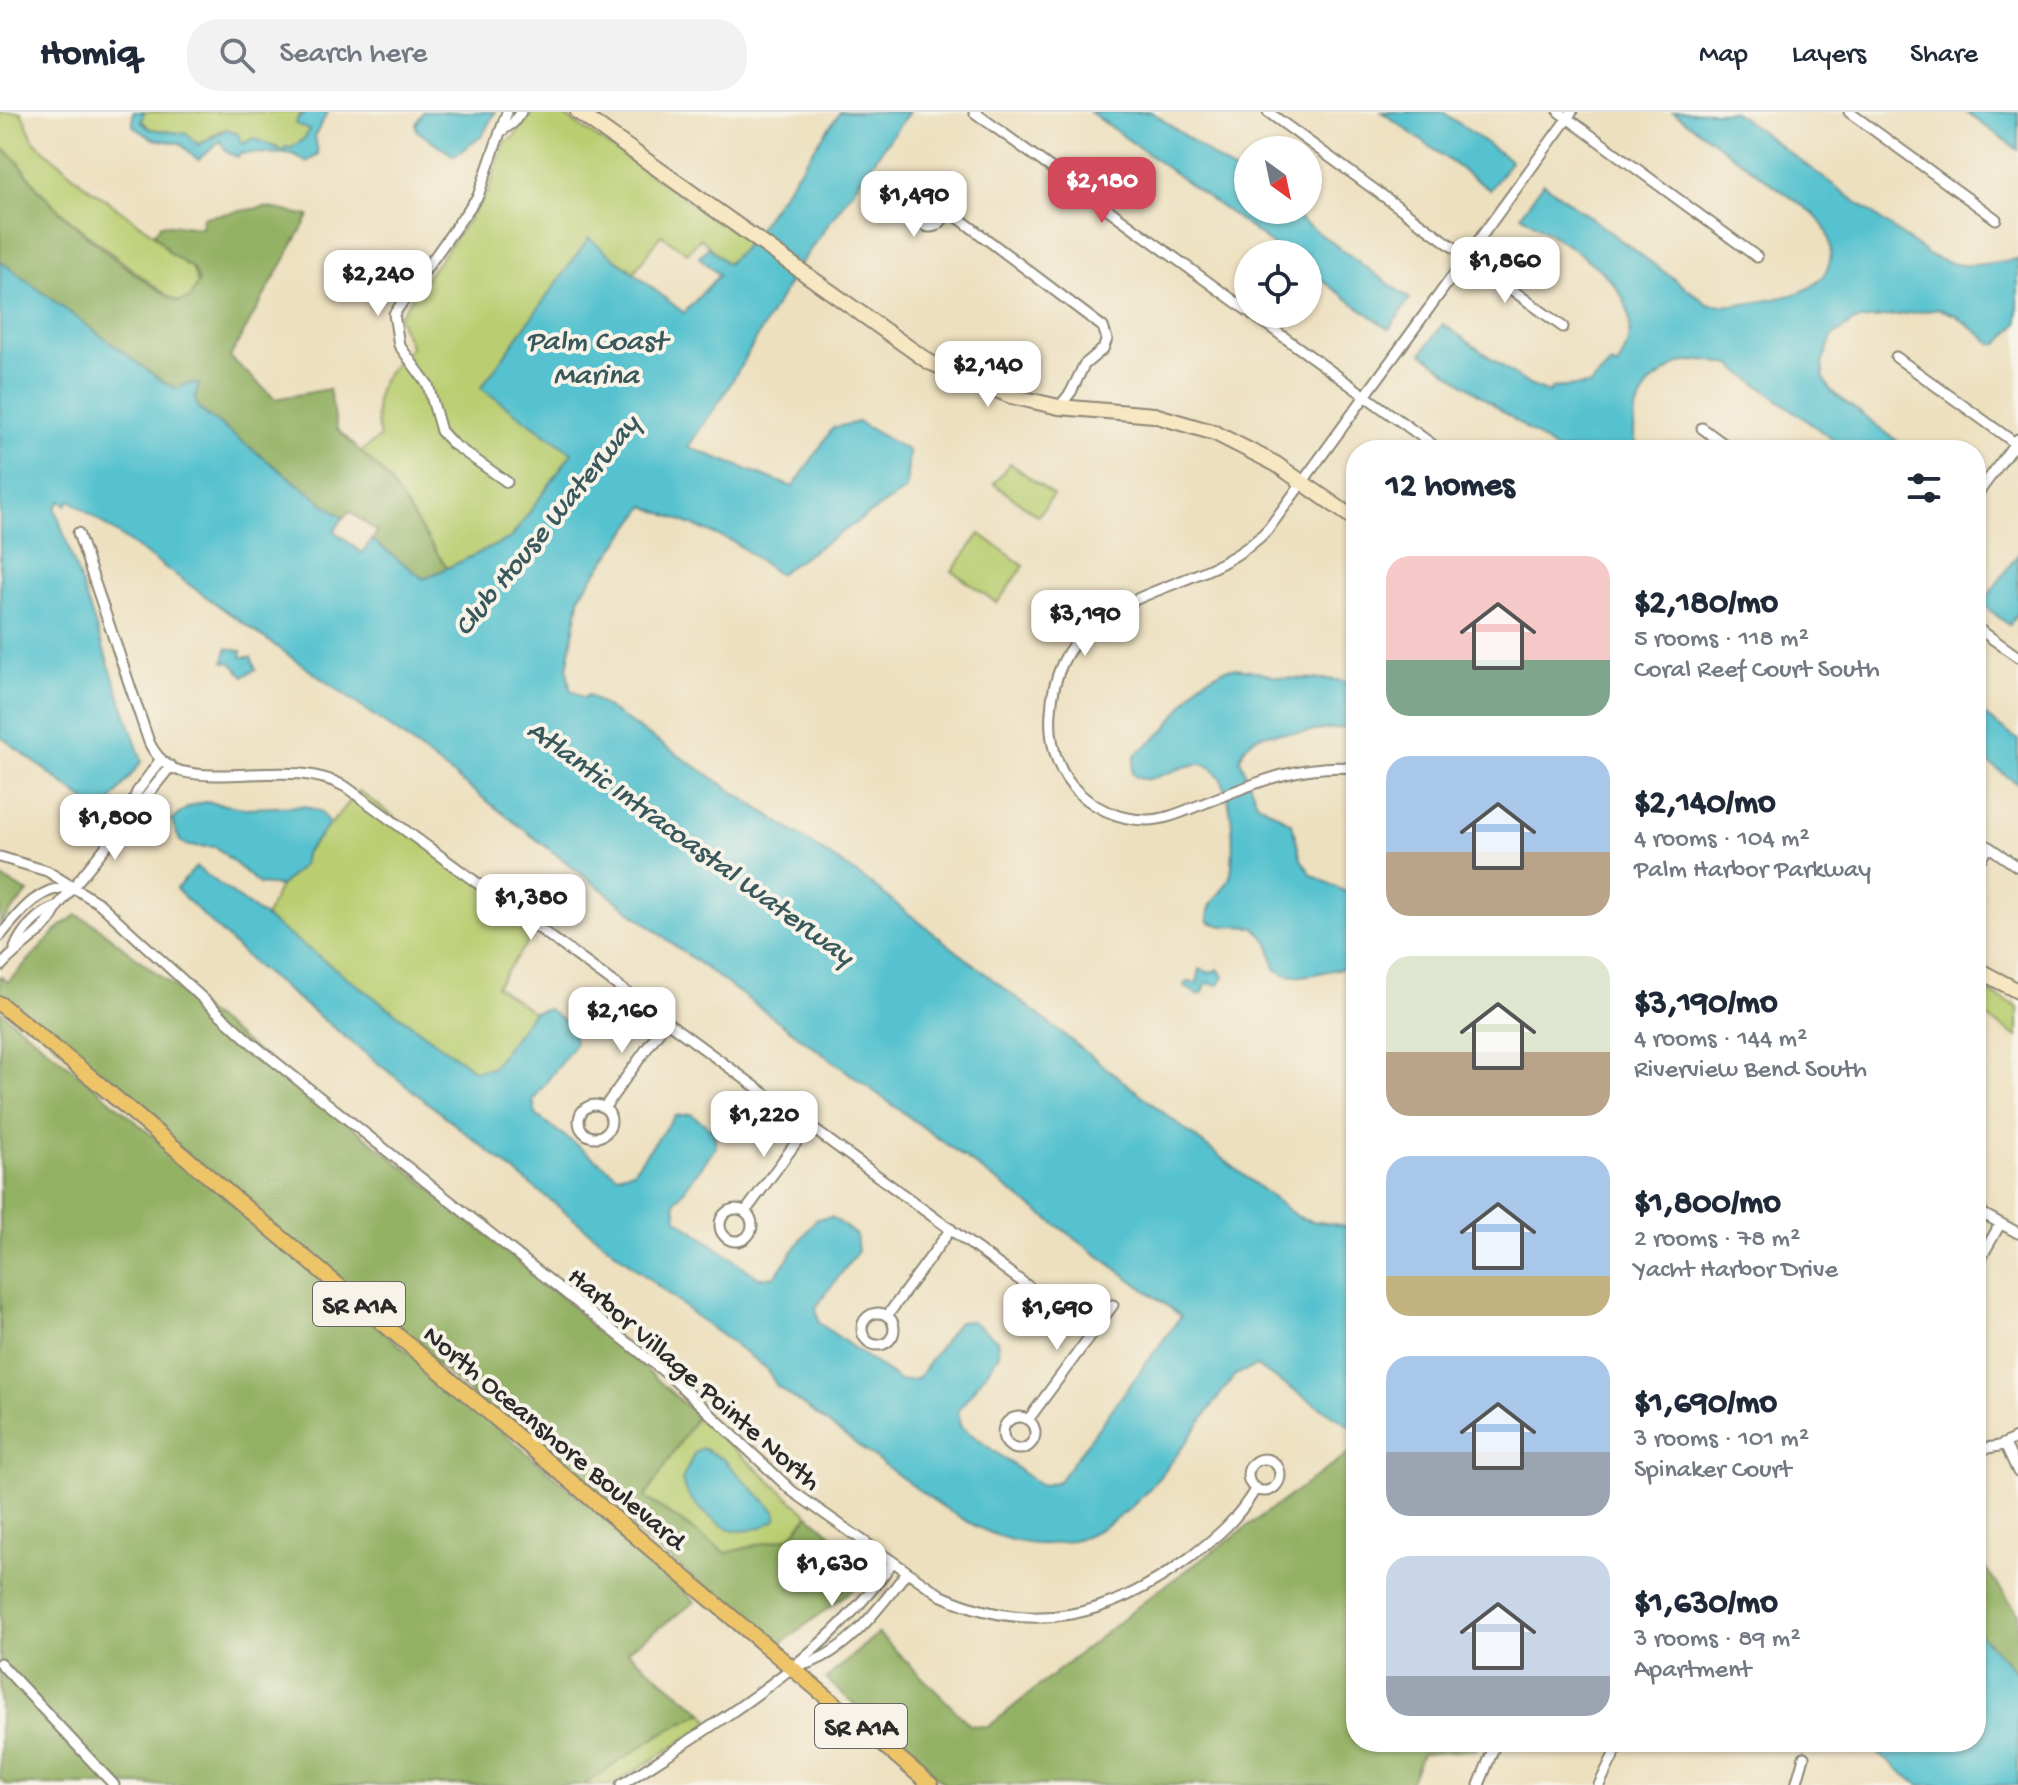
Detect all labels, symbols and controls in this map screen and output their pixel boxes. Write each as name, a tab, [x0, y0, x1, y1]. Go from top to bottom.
search box	[187, 19, 747, 91]
text: Homiq	[40, 33, 139, 77]
icon: search	[215, 33, 259, 77]
text: Search here	[279, 38, 427, 73]
text: Map	[1699, 39, 1748, 72]
text: Layers	[1792, 39, 1866, 72]
text: Share	[1910, 39, 1978, 72]
north arrow	[1234, 136, 1322, 224]
map controls	[1234, 136, 1322, 328]
pin: $2,180	[1037, 157, 1167, 225]
text: $2,180	[1066, 167, 1138, 198]
pin: $1,490	[849, 171, 979, 239]
text: $1,490	[879, 181, 949, 212]
pin: $1,860	[1440, 237, 1570, 305]
button: locate	[1234, 240, 1322, 328]
text: $1,860	[1469, 247, 1541, 278]
pin: $2,240	[313, 250, 443, 318]
text: $2,240	[342, 260, 414, 291]
water label: Palm Coast Marina	[526, 326, 671, 395]
pin: $2,140	[923, 341, 1053, 409]
text: $2,140	[953, 351, 1023, 382]
water label: Club House Waterway	[448, 407, 650, 645]
icon: filters	[1902, 466, 1946, 510]
text: 12 homes	[1386, 468, 1515, 508]
text: $2,180/mo	[1634, 585, 1778, 625]
icon: home	[1450, 588, 1546, 684]
pin: $3,190	[1020, 590, 1150, 658]
text: $3,190	[1049, 600, 1121, 631]
text: 5 rooms · 118 m²	[1634, 625, 1809, 656]
text: Coral Reef Court South	[1634, 656, 1880, 687]
water label: Atlantic Intracoastal Waterway	[519, 714, 862, 976]
text: $2,140/mo	[1634, 785, 1776, 825]
icon: home	[1450, 788, 1546, 884]
pin: $1,800	[50, 794, 180, 862]
text: $1,800	[78, 804, 152, 835]
text: 4 rooms · 104 m²	[1634, 825, 1810, 856]
text: Palm Harbor Parkway	[1634, 856, 1871, 887]
pin: $1,380	[466, 874, 596, 942]
text: $1,380	[495, 884, 567, 915]
text: $3,190/mo	[1634, 985, 1778, 1025]
pin: $2,160	[557, 987, 687, 1055]
icon: home	[1450, 988, 1546, 1084]
text: $2,160	[586, 997, 658, 1028]
text: 4 rooms · 144 m²	[1634, 1025, 1807, 1056]
text: Riverview Bend South	[1634, 1056, 1867, 1087]
pin: $1,220	[699, 1091, 829, 1159]
text: $1,220	[729, 1101, 799, 1132]
text: $1,800/mo	[1634, 1185, 1781, 1225]
icon: home	[1450, 1188, 1546, 1284]
text: 2 rooms · 78 m²	[1634, 1225, 1800, 1256]
text: Yacht Harbor Drive	[1634, 1256, 1838, 1287]
street label: Harbor Village Pointe North	[560, 1261, 826, 1499]
road number: SR A1A	[313, 1282, 405, 1326]
pin: $1,690	[992, 1284, 1122, 1352]
text: $1,690	[1021, 1294, 1093, 1325]
street label: North Oceanshore Boulevard	[415, 1320, 693, 1561]
text: $1,690/mo	[1634, 1385, 1777, 1425]
icon: home	[1450, 1388, 1546, 1484]
text: 3 rooms · 101 m²	[1634, 1425, 1809, 1456]
text: Spinaker Court	[1634, 1456, 1791, 1487]
pin: $1,630	[767, 1540, 897, 1608]
text: $1,630	[796, 1550, 868, 1581]
text: $1,630/mo	[1634, 1585, 1778, 1625]
icon: home	[1450, 1588, 1546, 1684]
text: 3 rooms · 89 m²	[1634, 1625, 1801, 1656]
text: Apartment	[1634, 1656, 1751, 1687]
road number: SR A1A	[815, 1704, 907, 1748]

